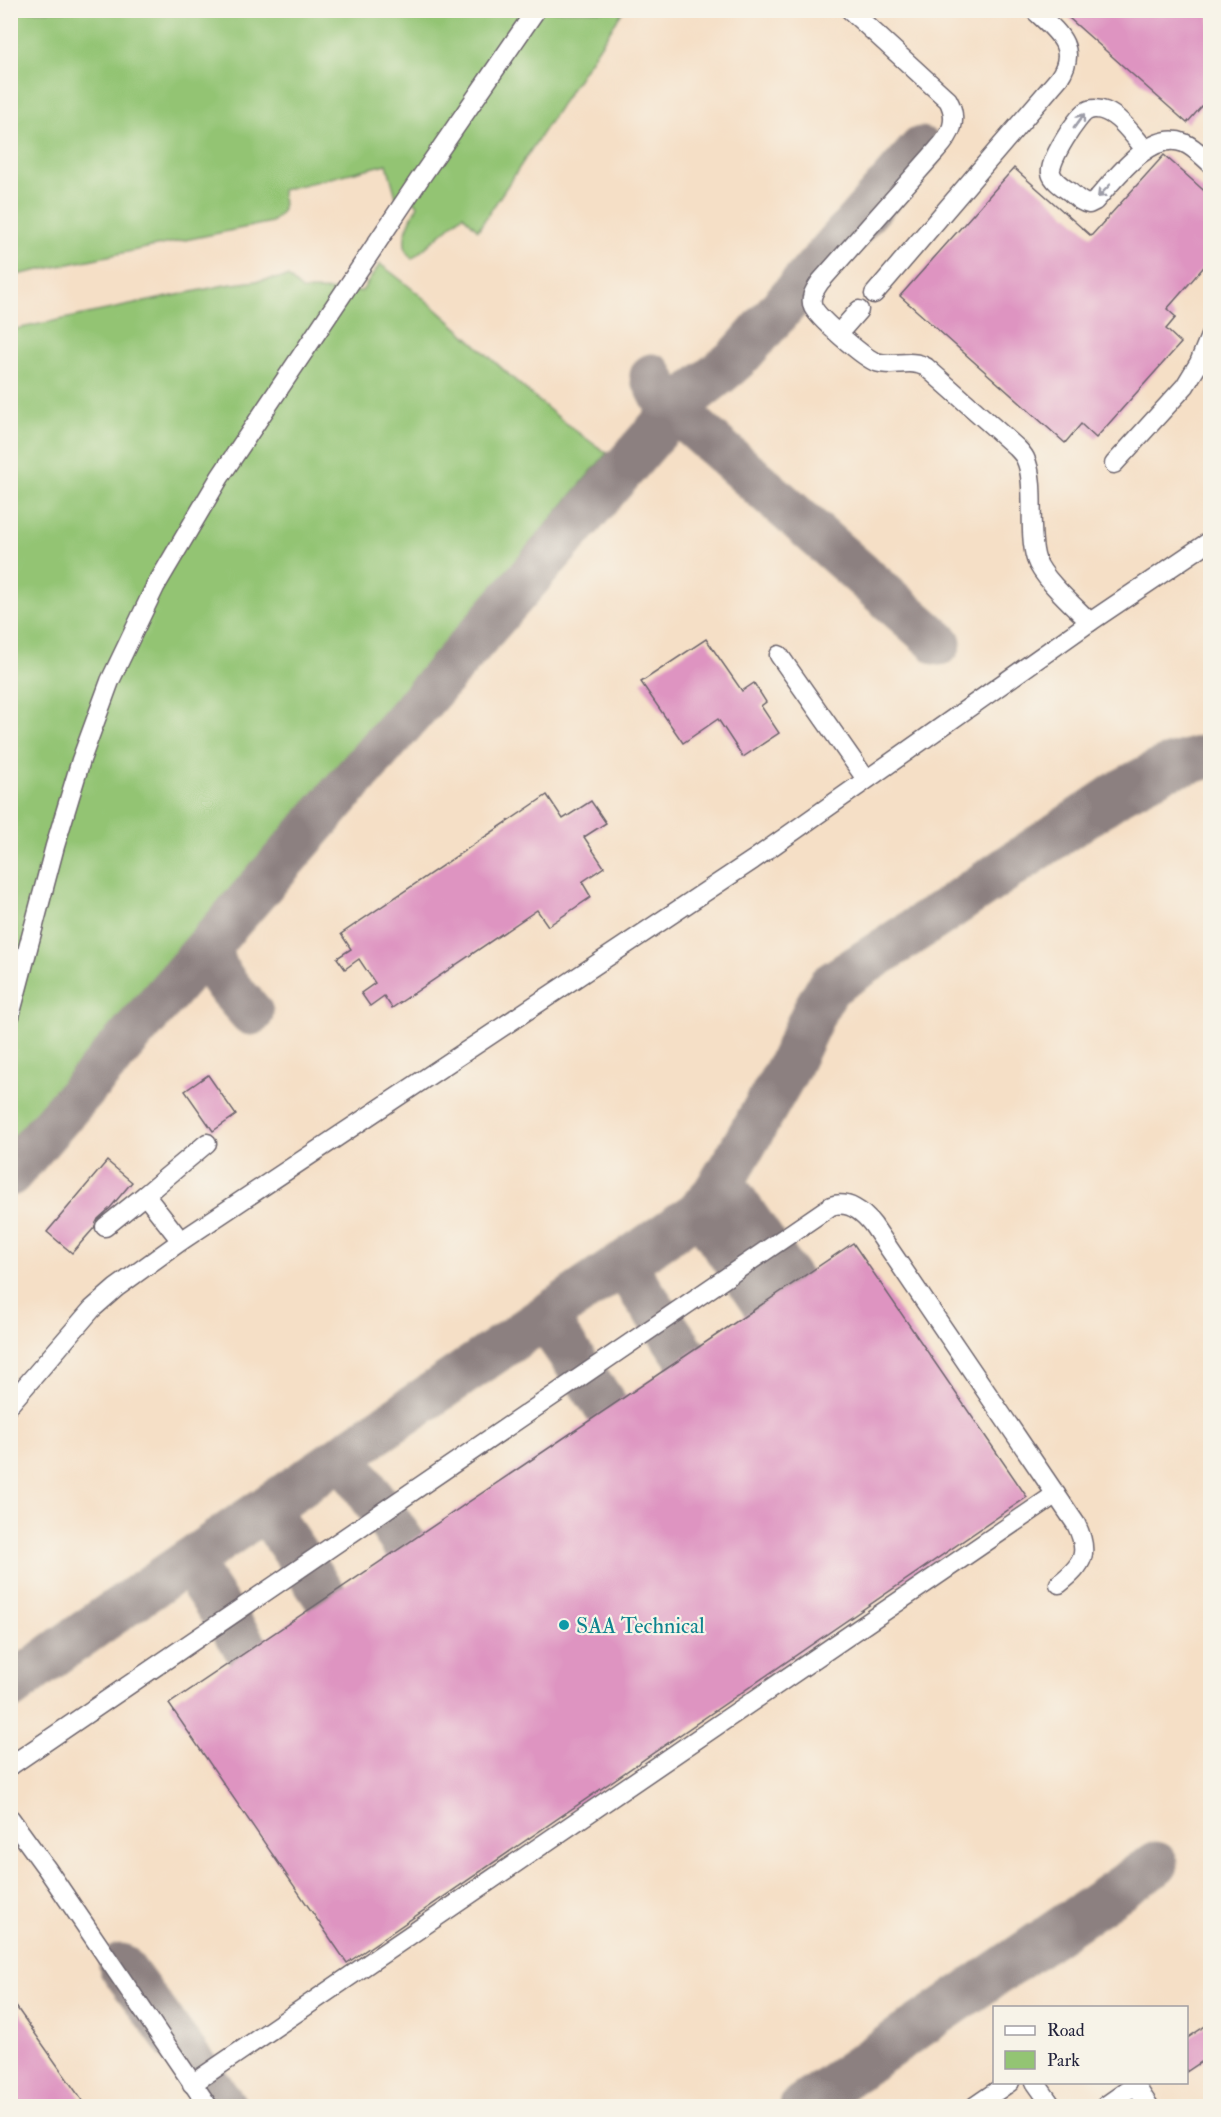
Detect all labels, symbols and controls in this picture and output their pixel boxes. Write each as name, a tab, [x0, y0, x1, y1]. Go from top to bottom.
one-way arrow	[1072, 113, 1085, 129]
one-way arrow	[1098, 183, 1112, 198]
place label: SAA Technical	[576, 1612, 705, 1640]
marker: SAA Technical	[557, 1618, 571, 1632]
legend	[993, 2006, 1188, 2084]
text: Road	[1047, 2019, 1085, 2042]
text: Park	[1047, 2049, 1080, 2072]

